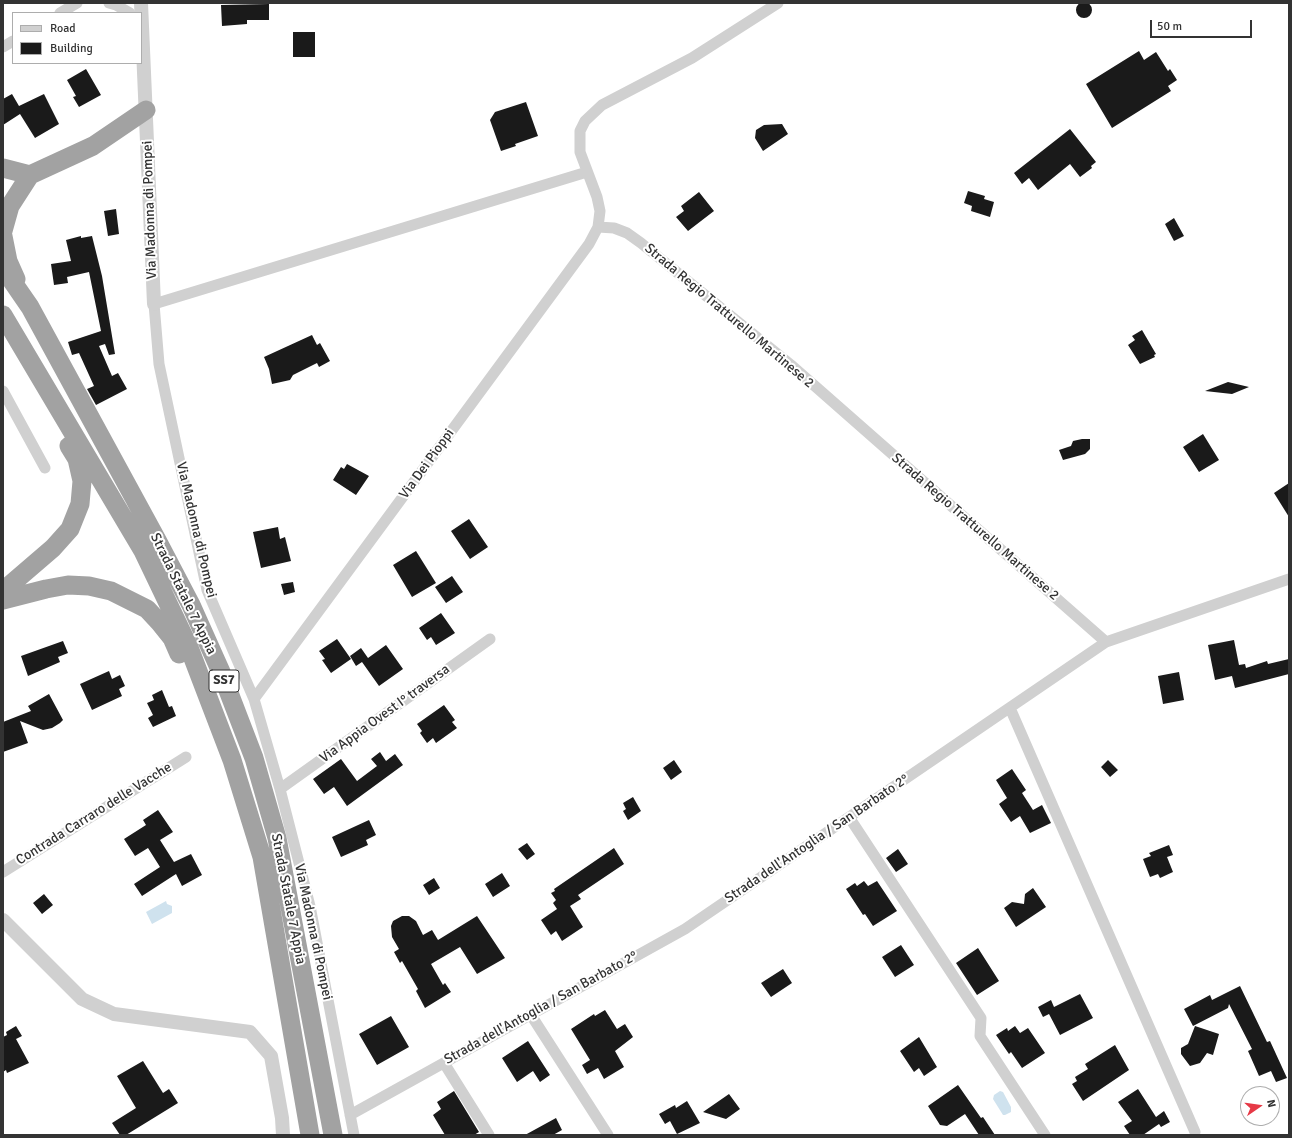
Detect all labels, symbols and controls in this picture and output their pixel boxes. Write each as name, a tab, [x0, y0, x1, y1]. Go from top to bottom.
legend	[12, 12, 142, 64]
scale bar	[1152, 12, 1254, 38]
text: 50 m	[1157, 19, 1182, 34]
text: Road	[50, 21, 76, 36]
text: Building	[50, 41, 93, 56]
street label: Via Madonna di Pompei	[139, 140, 161, 280]
street label: Strada Regio Tratturello Martinese 2	[641, 240, 817, 392]
street label: Via Dei Pioppi	[396, 426, 458, 502]
street label: Strada Regio Tratturello Martinese 2	[888, 450, 1062, 604]
street label: Via Madonna di Pompei	[172, 460, 220, 600]
street label: Strada Statale 7 Appia	[146, 531, 220, 657]
street label: Via Appia Ovest I° traversa	[317, 661, 453, 767]
road number: SS7	[209, 670, 239, 692]
street label: Contrada Carraro delle Vacche	[13, 759, 175, 869]
street label: Strada dell'Antoglia / San Barbato 2°	[722, 771, 912, 907]
street label: Strada Statale 7 Appia	[267, 832, 309, 966]
street label: Via Madonna di Pompei	[290, 862, 336, 1002]
street label: Strada dell'Antoglia / San Barbato 2°	[441, 948, 641, 1068]
north arrow	[1240, 1086, 1280, 1126]
text: N	[1264, 1098, 1278, 1109]

